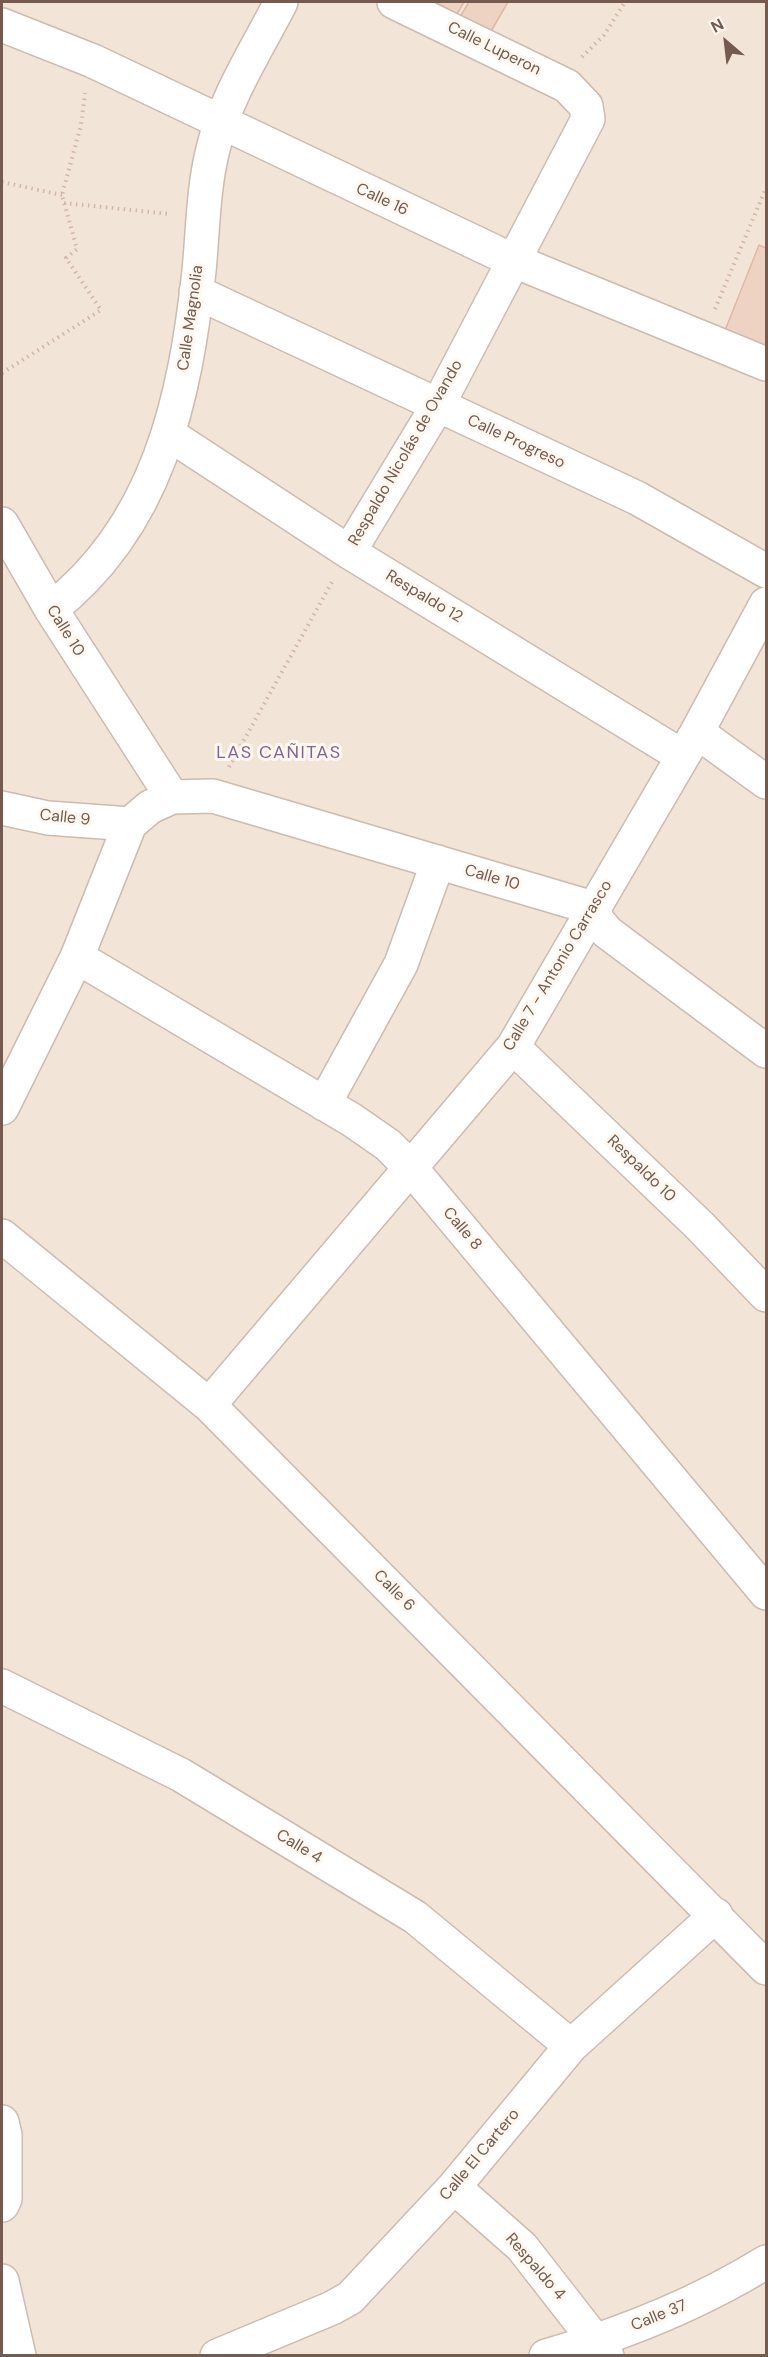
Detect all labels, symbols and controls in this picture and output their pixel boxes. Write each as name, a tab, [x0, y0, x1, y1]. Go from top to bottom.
north arrow	[696, 12, 756, 72]
text: N	[707, 14, 727, 38]
street label: Calle Luperon	[444, 18, 544, 80]
street label: Calle 16	[353, 180, 411, 220]
street label: Calle Magnolia	[174, 264, 208, 372]
street label: Respaldo Nicolás de Ovando	[345, 357, 467, 549]
street label: Calle Progreso	[464, 411, 568, 473]
street label: Respaldo 12	[382, 567, 466, 627]
street label: Calle 10	[42, 602, 88, 660]
district label: LAS CAÑITAS	[216, 742, 342, 764]
street label: Calle 9	[39, 806, 91, 830]
street label: Calle 10	[462, 861, 522, 895]
street label: Calle 7 - Antonio Carrasco	[499, 877, 617, 1055]
street label: Respaldo 10	[603, 1131, 679, 1207]
street label: Calle 8	[438, 1204, 486, 1254]
street label: Calle 6	[369, 1566, 419, 1616]
street label: Calle 4	[272, 1826, 326, 1868]
street label: Calle El Cartero	[436, 2105, 524, 2205]
street label: Respaldo 4	[501, 2230, 569, 2304]
street label: Calle 37	[628, 2296, 690, 2336]

